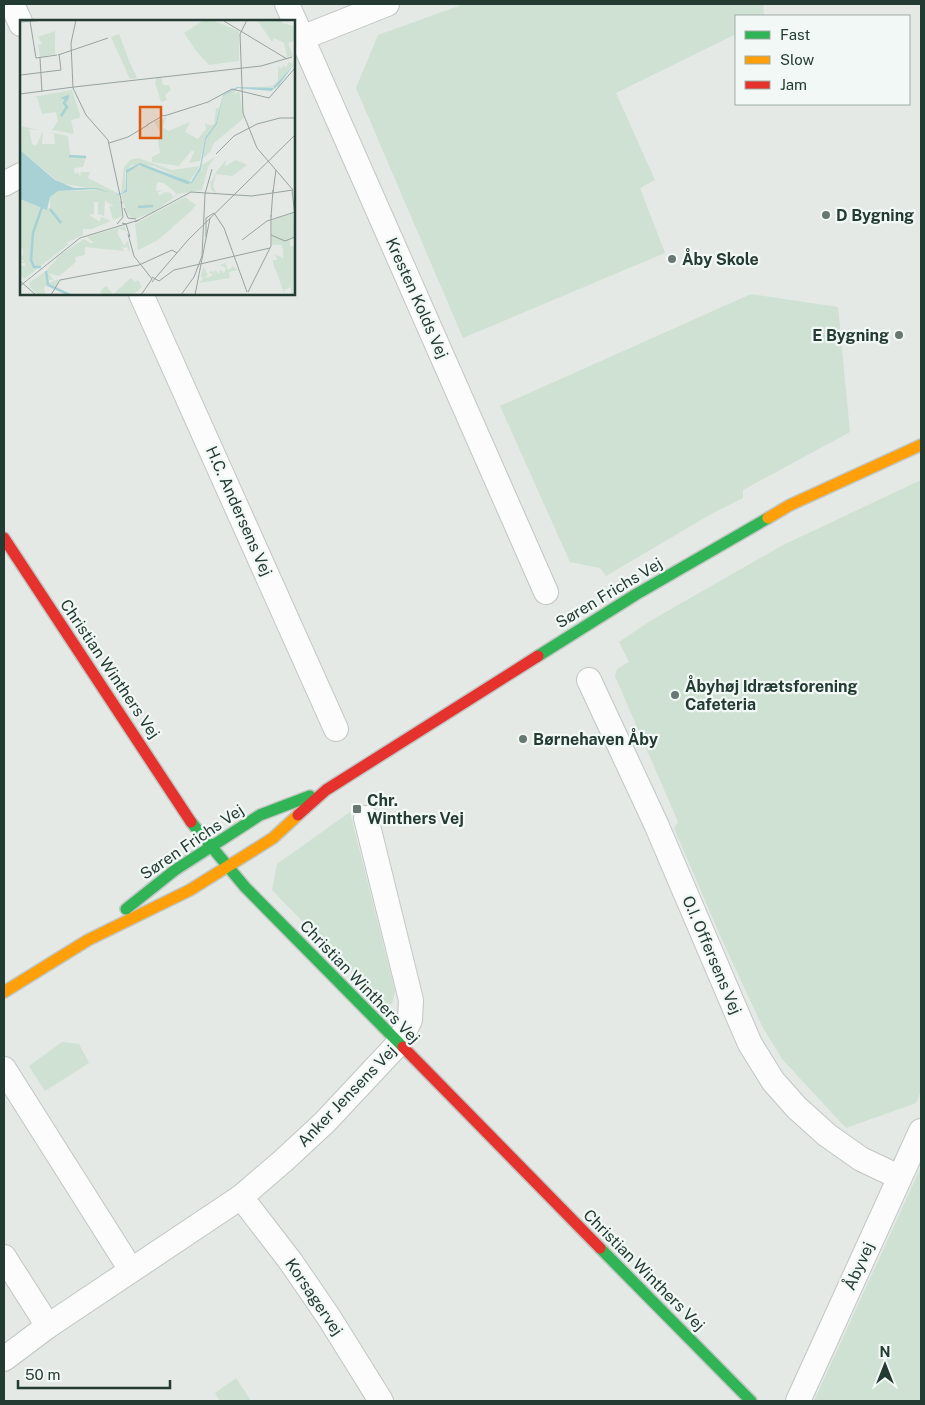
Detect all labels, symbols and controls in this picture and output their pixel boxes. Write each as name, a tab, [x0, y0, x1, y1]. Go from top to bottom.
legend	[735, 15, 910, 105]
inset map	[20, 20, 295, 295]
text: Fast	[780, 26, 810, 43]
text: Slow	[780, 51, 815, 68]
text: Jam	[780, 76, 807, 93]
place label: D Bygning	[836, 206, 914, 225]
marker: D Bygning	[820, 209, 832, 221]
street label: Kresten Kolds Vej	[382, 235, 452, 361]
place label: Åby Skole	[682, 248, 759, 269]
marker: Åby Skole	[666, 253, 678, 265]
place label: E Bygning	[812, 326, 889, 345]
marker: E Bygning	[893, 329, 905, 341]
street label: H.C. Andersens Vej	[202, 443, 276, 579]
street label: Søren Frichs Vej	[552, 554, 666, 632]
street label: Christian Winthers Vej	[56, 596, 164, 742]
place label: Åbyhøj Idrætsforening Cafeteria	[685, 675, 858, 714]
marker: Åbyhøj Idrætsforening Cafeteria	[669, 689, 681, 701]
place label: Børnehaven Åby	[533, 728, 658, 749]
marker: Børnehaven Åby	[517, 733, 529, 745]
place label: Chr. Winthers Vej	[367, 791, 464, 828]
street label: Søren Frichs Vej	[137, 800, 247, 884]
marker: Chr. Winthers Vej	[351, 803, 363, 815]
street label: O.I. Offersens Vej	[678, 893, 746, 1017]
street label: Christian Winthers Vej	[296, 916, 424, 1048]
street label: Anker Jensens Vej	[294, 1041, 400, 1151]
street label: Christian Winthers Vej	[579, 1205, 709, 1335]
street label: Åbyvej	[838, 1238, 878, 1293]
street label: Korsagervej	[281, 1255, 347, 1339]
north arrow	[860, 1340, 910, 1390]
text: N	[880, 1344, 890, 1360]
scale bar	[18, 1358, 170, 1390]
text: 50 m	[25, 1366, 60, 1383]

